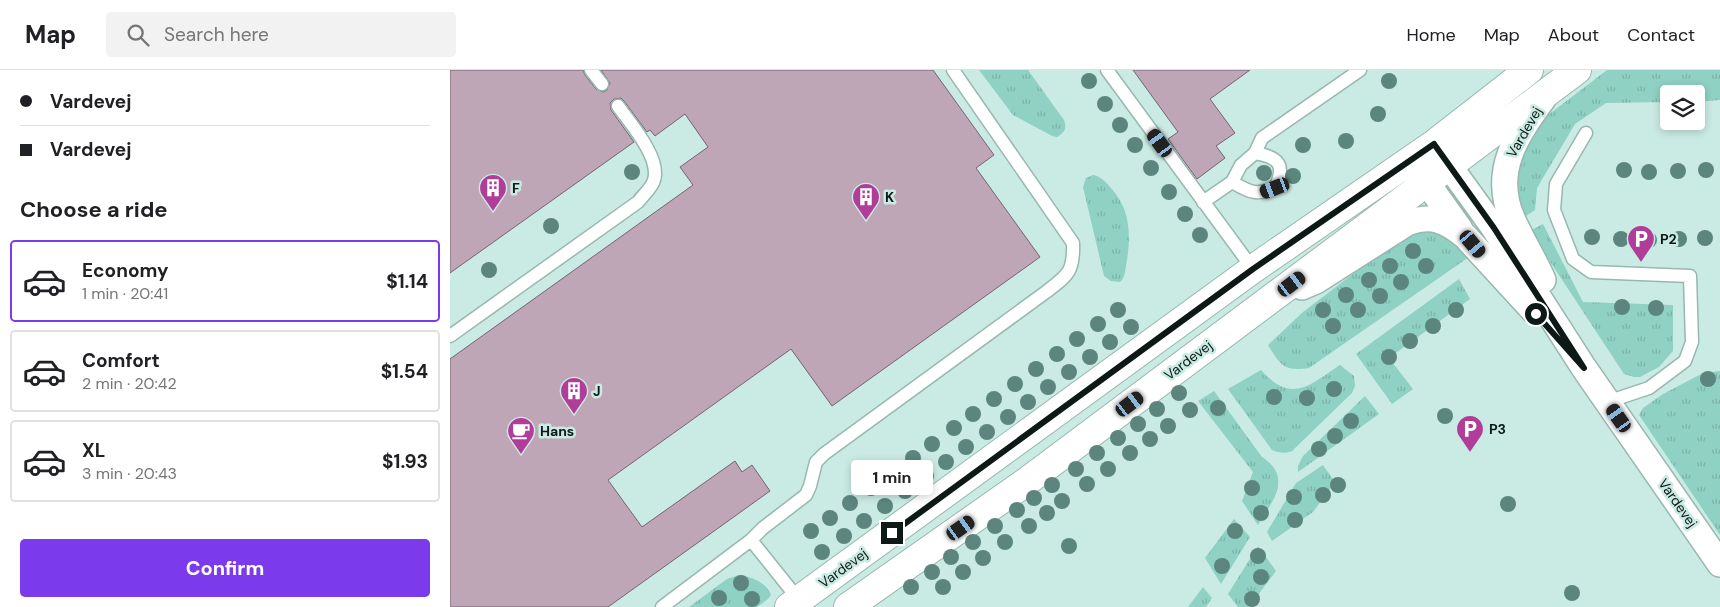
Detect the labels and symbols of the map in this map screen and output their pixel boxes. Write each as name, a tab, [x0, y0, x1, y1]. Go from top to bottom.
street label: Vardevej	[1502, 103, 1546, 161]
car	[1145, 126, 1174, 160]
building icon: F	[478, 173, 508, 212]
car	[1258, 176, 1291, 200]
place label: F	[512, 179, 520, 197]
building icon: K	[851, 182, 881, 221]
place label: K	[885, 188, 894, 206]
parking icon: P2	[1626, 224, 1656, 263]
car	[1457, 228, 1488, 260]
place label: P2	[1660, 230, 1677, 248]
car	[1275, 269, 1308, 299]
route start	[1525, 303, 1547, 325]
street label: Vardevej	[1160, 336, 1216, 384]
building icon: J	[559, 376, 589, 415]
place label: J	[593, 382, 601, 400]
car	[1113, 389, 1146, 419]
car	[1604, 401, 1633, 435]
parking icon: P3	[1455, 414, 1485, 453]
cafe icon: Hans	[506, 416, 536, 455]
place label: P3	[1489, 420, 1506, 438]
place label: Hans	[540, 422, 574, 440]
callout: 1 min	[851, 460, 933, 496]
street label: Vardevej	[1655, 475, 1701, 531]
car	[944, 513, 977, 543]
route end	[881, 522, 903, 544]
street label: Vardevej	[815, 544, 871, 592]

